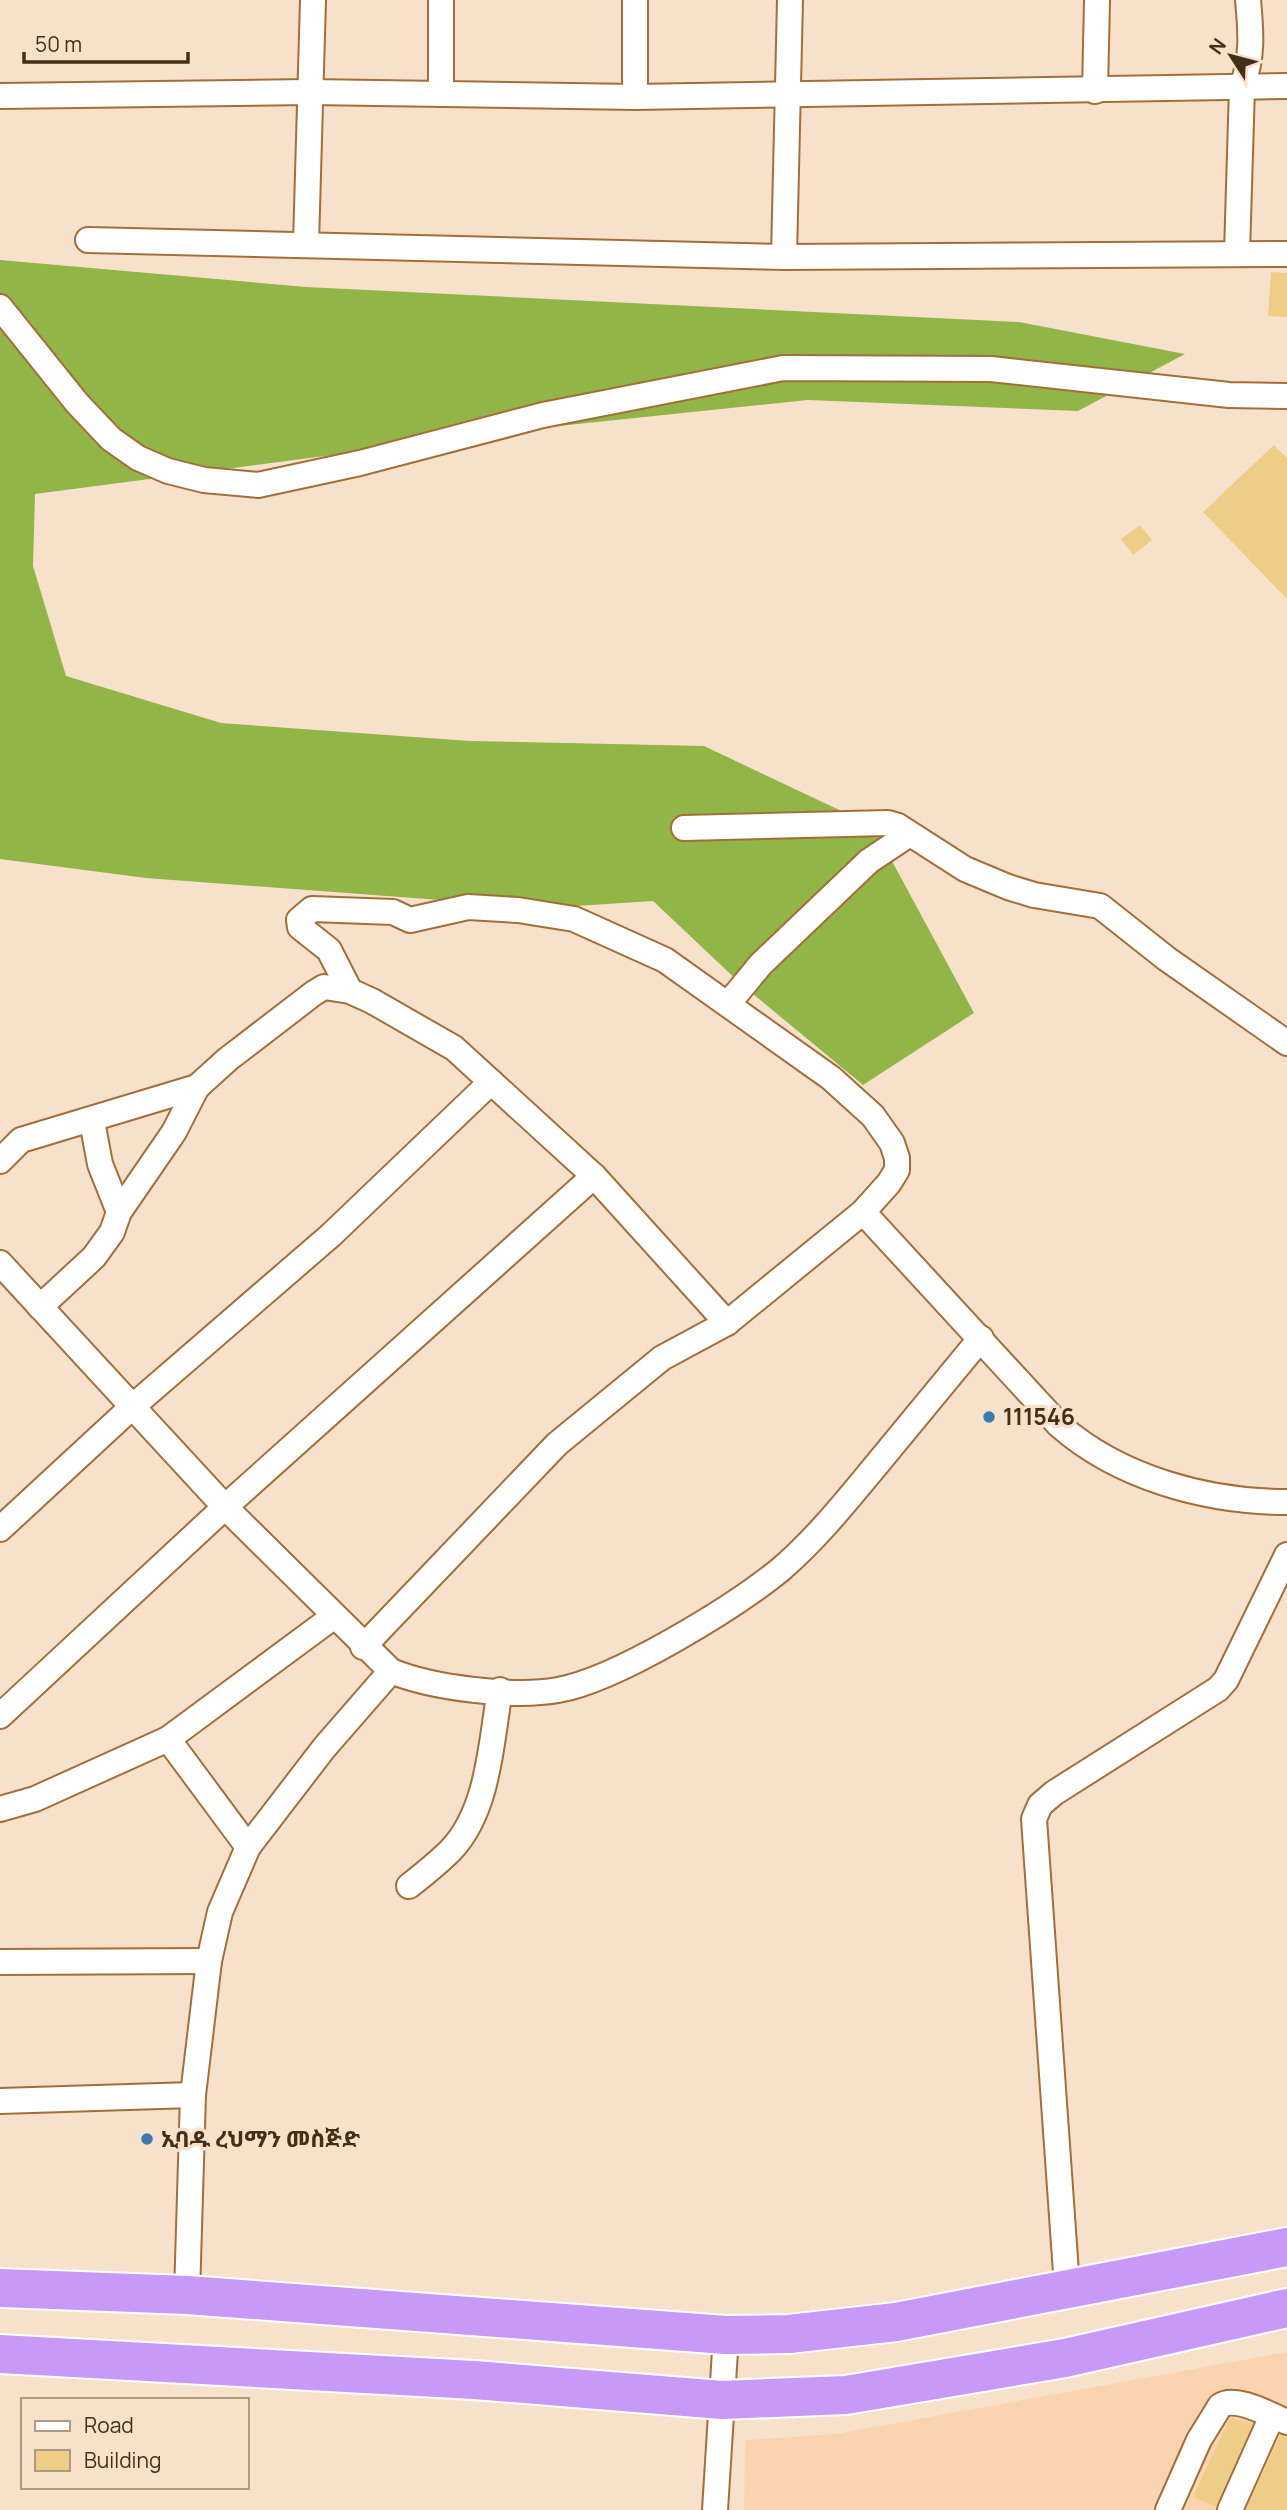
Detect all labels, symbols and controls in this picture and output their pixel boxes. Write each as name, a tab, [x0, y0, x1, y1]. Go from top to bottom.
scale bar	[24, 21, 189, 65]
north arrow	[1196, 21, 1266, 91]
text: 50 m	[35, 30, 82, 58]
text: N	[1203, 33, 1232, 59]
place label: 111546	[1003, 1400, 1075, 1432]
marker: 111546	[981, 1409, 997, 1425]
place label: ኢባዱ ረህማን መስጅድ	[161, 2122, 360, 2154]
marker: ኢባዱ ረህማን መስጅድ	[139, 2131, 155, 2147]
legend	[21, 2398, 248, 2489]
text: Road	[84, 2411, 134, 2439]
text: Building	[84, 2446, 161, 2474]

